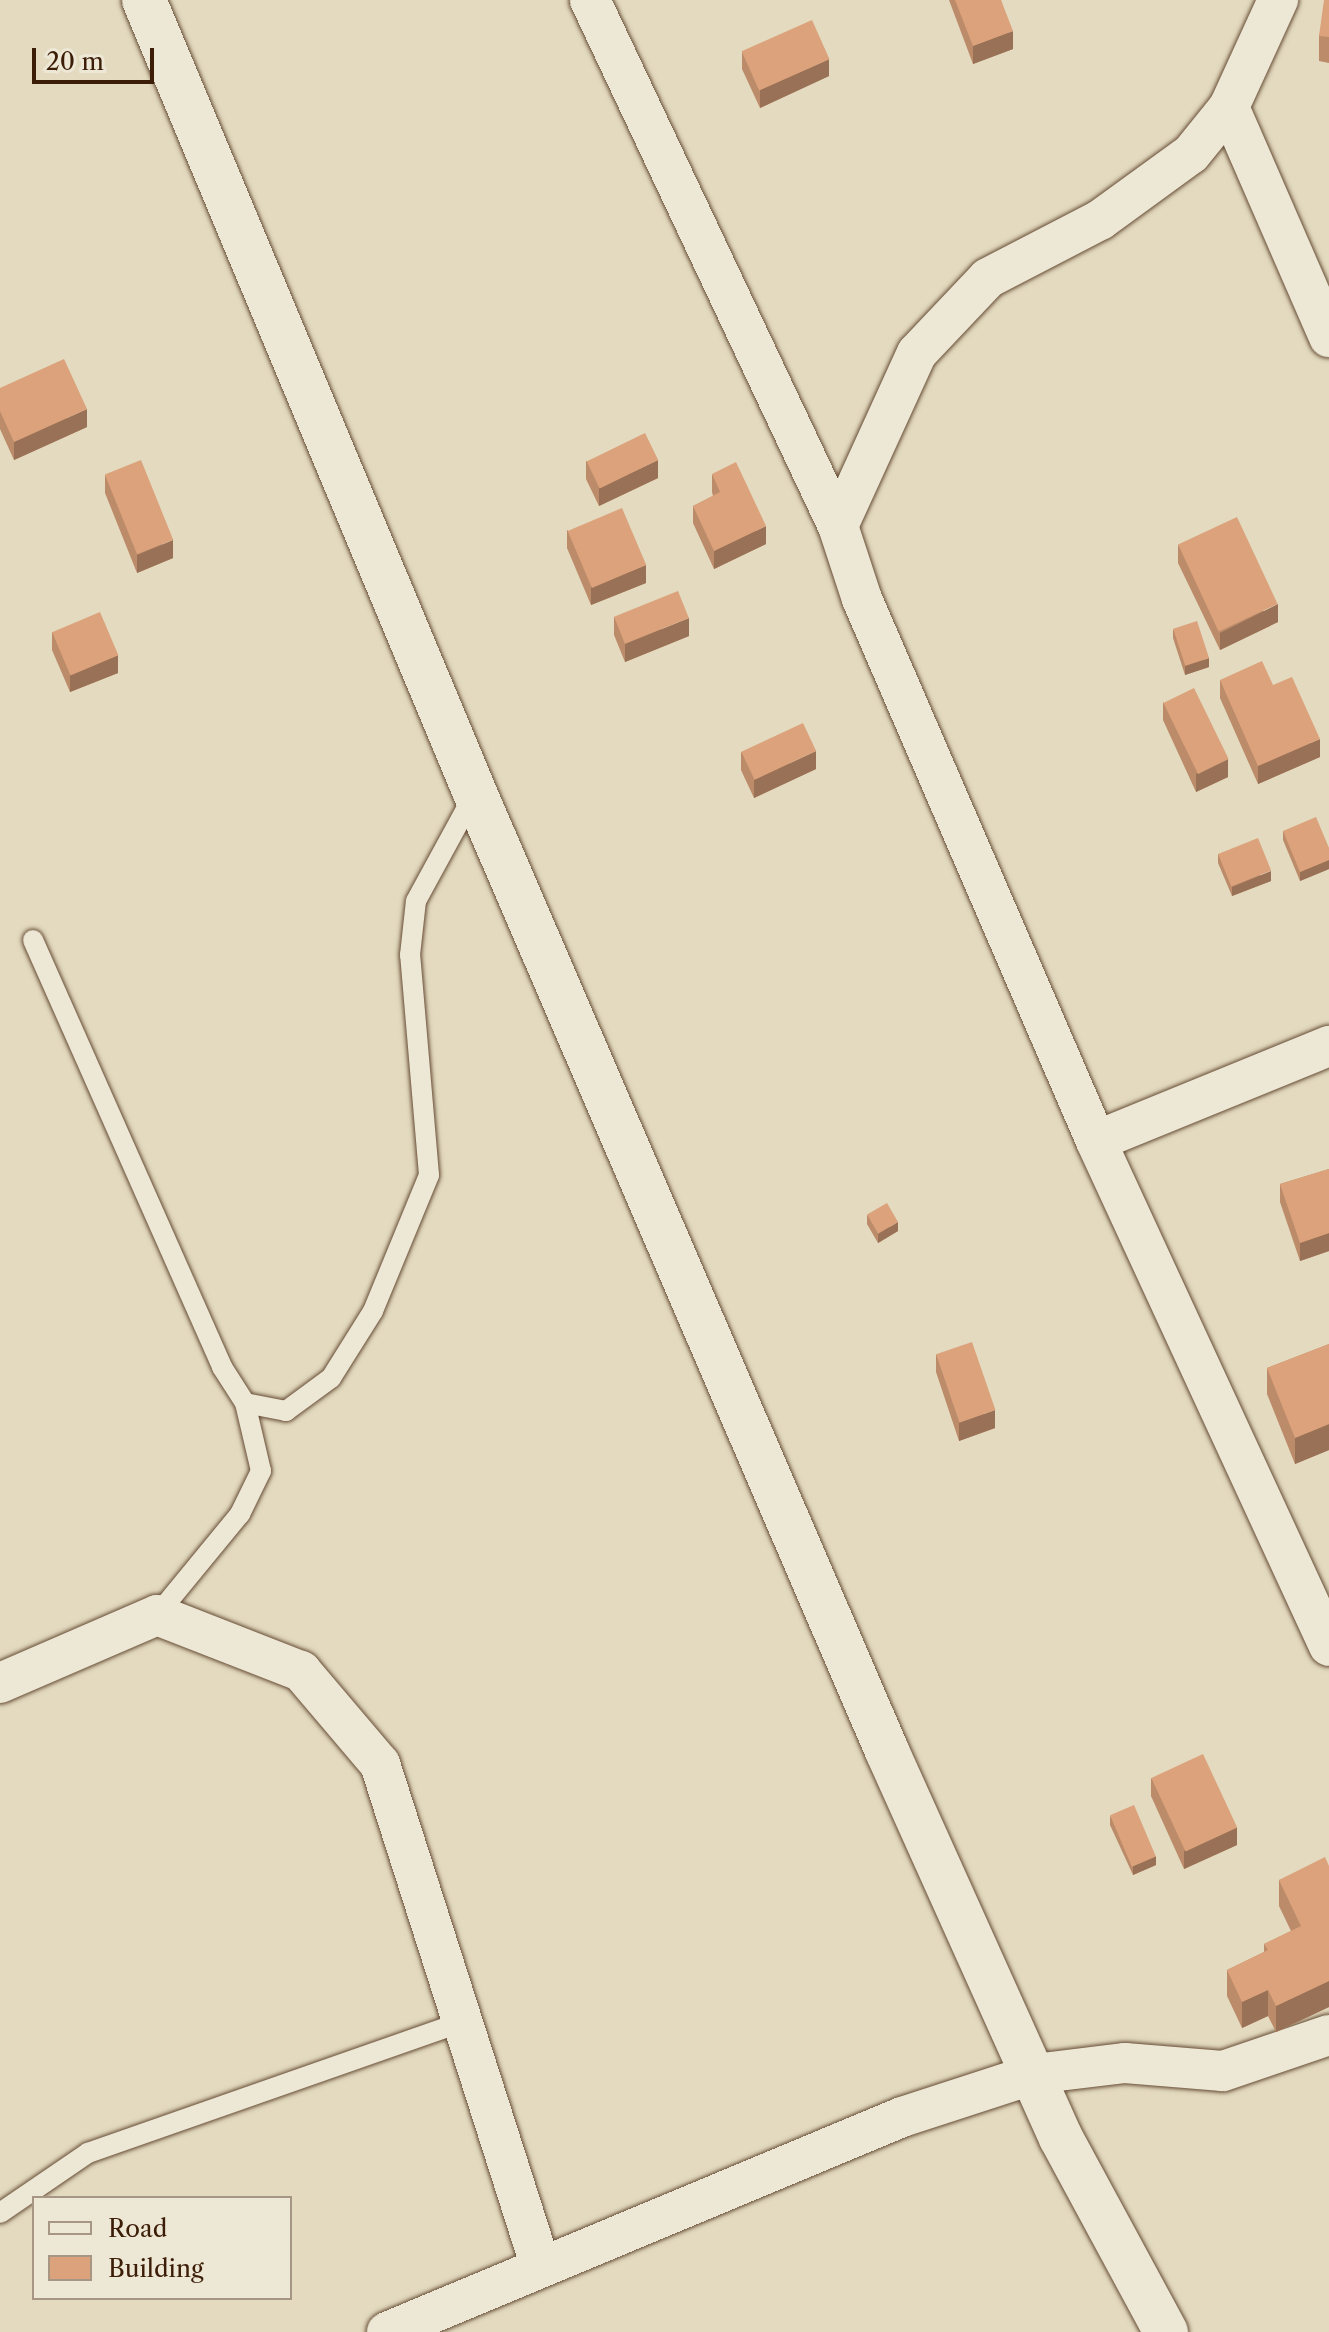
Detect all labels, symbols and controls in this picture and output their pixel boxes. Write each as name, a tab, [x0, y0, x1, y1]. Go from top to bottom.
scale bar	[36, 32, 158, 82]
text: 20 m	[46, 47, 104, 76]
legend	[32, 2196, 292, 2300]
text: Road	[108, 2214, 167, 2243]
text: Building	[108, 2254, 204, 2283]

